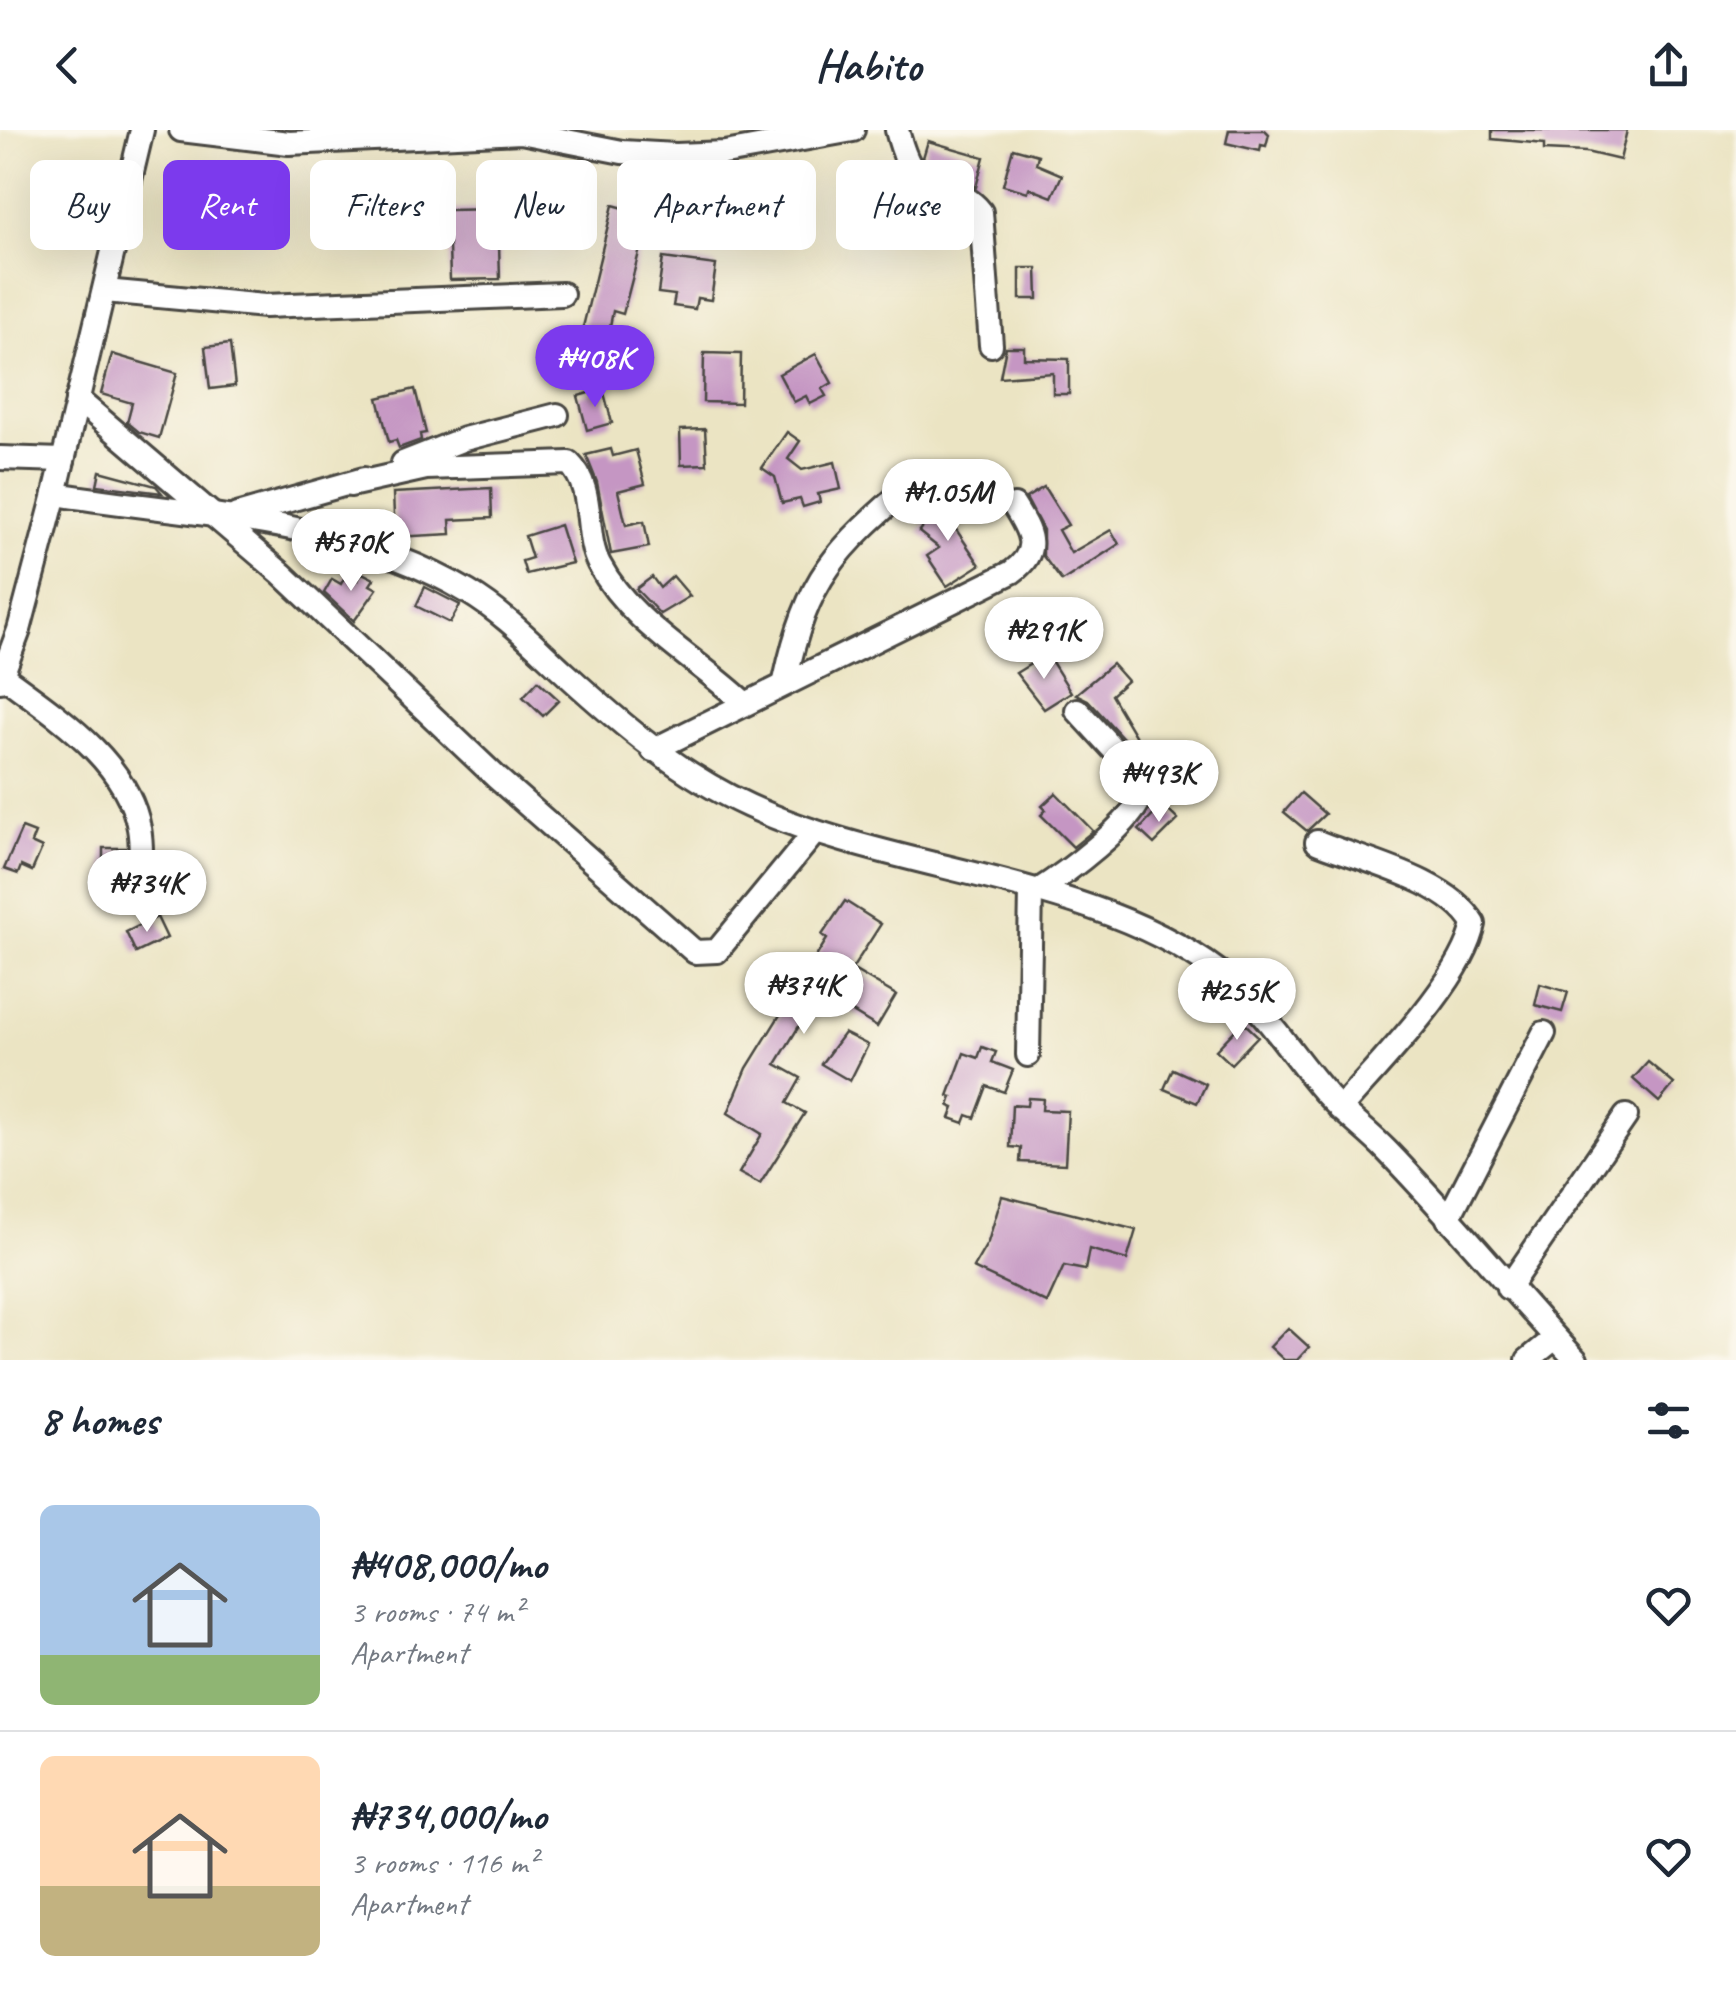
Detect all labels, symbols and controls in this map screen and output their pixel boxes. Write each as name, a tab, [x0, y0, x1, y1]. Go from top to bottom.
text: Habito	[815, 37, 921, 94]
icon: back	[40, 38, 95, 93]
icon: share	[1641, 38, 1696, 93]
chip: Buy	[30, 160, 143, 250]
chip: Rent	[163, 160, 290, 250]
chip: Filters	[310, 160, 456, 250]
chip: New	[476, 160, 597, 250]
chip: Apartment	[617, 160, 816, 250]
chip: House	[836, 160, 974, 250]
pin: ₦408K	[525, 325, 665, 410]
text: ₦408K	[557, 337, 633, 378]
pin: ₦1.05M	[867, 459, 1029, 544]
text: ₦1.05M	[904, 471, 992, 512]
pin: ₦570K	[281, 509, 421, 594]
text: ₦570K	[314, 521, 388, 562]
pin: ₦291K	[974, 597, 1114, 682]
text: ₦291K	[1007, 609, 1081, 650]
pin: ₦493K	[1089, 740, 1229, 825]
text: ₦493K	[1122, 752, 1196, 793]
pin: ₦734K	[77, 850, 217, 935]
text: ₦734K	[109, 862, 185, 903]
pin: ₦374K	[734, 952, 874, 1037]
pin: ₦255K	[1167, 958, 1307, 1043]
text: ₦374K	[766, 964, 842, 1005]
text: ₦255K	[1200, 970, 1274, 1011]
icon: filters	[1641, 1393, 1696, 1448]
text: 8 homes	[40, 1394, 159, 1447]
text: ₦408,000/mo	[350, 1538, 546, 1591]
icon: home	[120, 1545, 240, 1665]
icon: heart	[1641, 1578, 1696, 1633]
text: 3 rooms · 74 m²	[350, 1591, 523, 1632]
text: Apartment	[350, 1632, 468, 1673]
text: ₦734,000/mo	[350, 1789, 546, 1842]
icon: home	[120, 1796, 240, 1916]
icon: heart	[1641, 1829, 1696, 1884]
text: 3 rooms · 116 m²	[350, 1842, 537, 1883]
text: Apartment	[350, 1883, 468, 1924]

